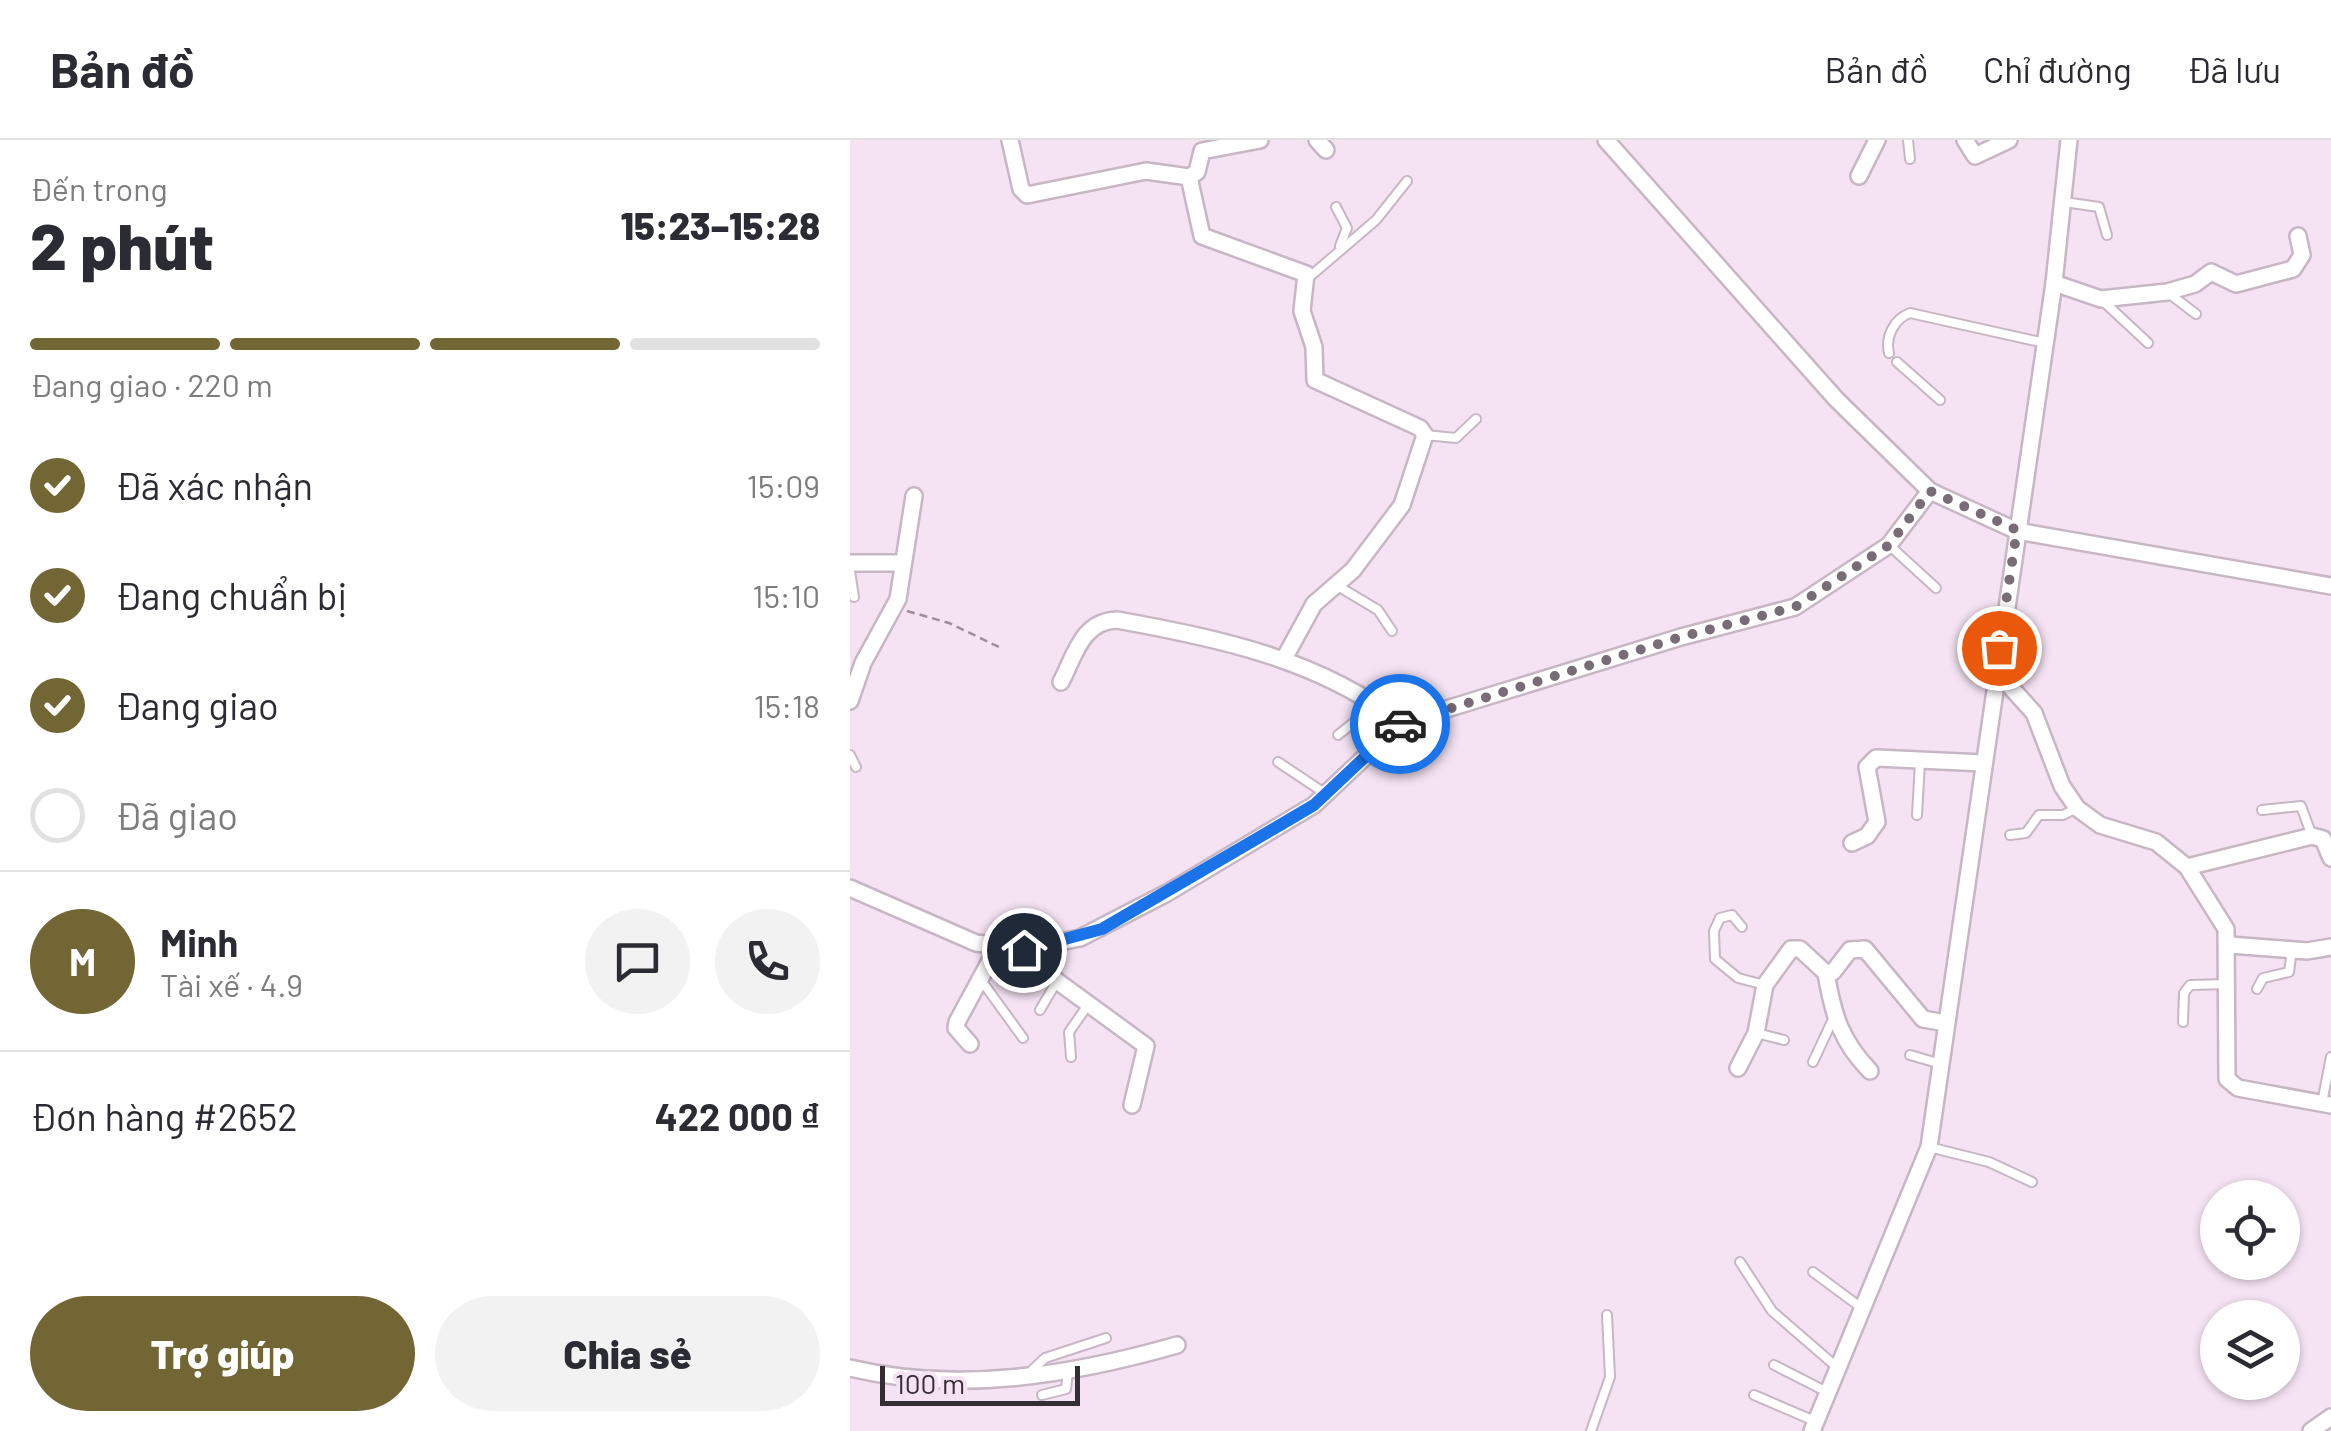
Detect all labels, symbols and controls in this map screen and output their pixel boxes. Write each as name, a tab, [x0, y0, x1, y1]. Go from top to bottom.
text: Bản đồ	[50, 40, 194, 98]
text: Bản đồ	[1825, 48, 1928, 90]
text: Chỉ đường	[1983, 48, 2132, 90]
text: Đã lưu	[2187, 48, 2281, 90]
text: Đến trong	[30, 169, 168, 207]
text: 15:23–15:28	[620, 202, 820, 248]
text: 2 phút	[30, 205, 214, 283]
text: Đang giao · 220 m	[30, 365, 273, 403]
icon: check	[30, 458, 85, 513]
text: Đã xác nhận	[115, 462, 313, 508]
text: 15:09	[747, 466, 820, 504]
icon: check	[30, 568, 85, 623]
text: Đang chuẩn bị	[115, 572, 347, 618]
text: 15:10	[752, 576, 820, 614]
pin	[1957, 606, 2042, 691]
icon: bag	[1972, 621, 2027, 676]
courier	[1350, 674, 1450, 774]
icon: check	[30, 678, 85, 733]
text: Đang giao	[115, 682, 279, 728]
text: 15:18	[754, 686, 820, 724]
icon: car	[1373, 697, 1428, 752]
text: Đã giao	[115, 792, 238, 838]
pin	[982, 908, 1067, 993]
button: chat	[585, 909, 690, 1014]
button: phone	[715, 909, 820, 1014]
text: Minh	[160, 919, 238, 965]
icon: home	[997, 923, 1052, 978]
text: M	[69, 938, 96, 984]
text: Tài xế · 4.9	[160, 965, 303, 1003]
text: Đơn hàng #2652	[30, 1093, 298, 1139]
text: 422 000 ₫	[655, 1093, 820, 1139]
map controls	[2200, 1180, 2300, 1400]
button: locate	[2200, 1180, 2300, 1280]
button: Trợ giúp	[30, 1296, 415, 1411]
button: Chia sẻ	[435, 1296, 820, 1411]
button: layers	[2200, 1300, 2300, 1400]
scale bar	[880, 1361, 1080, 1406]
text: 100 m	[895, 1366, 965, 1400]

